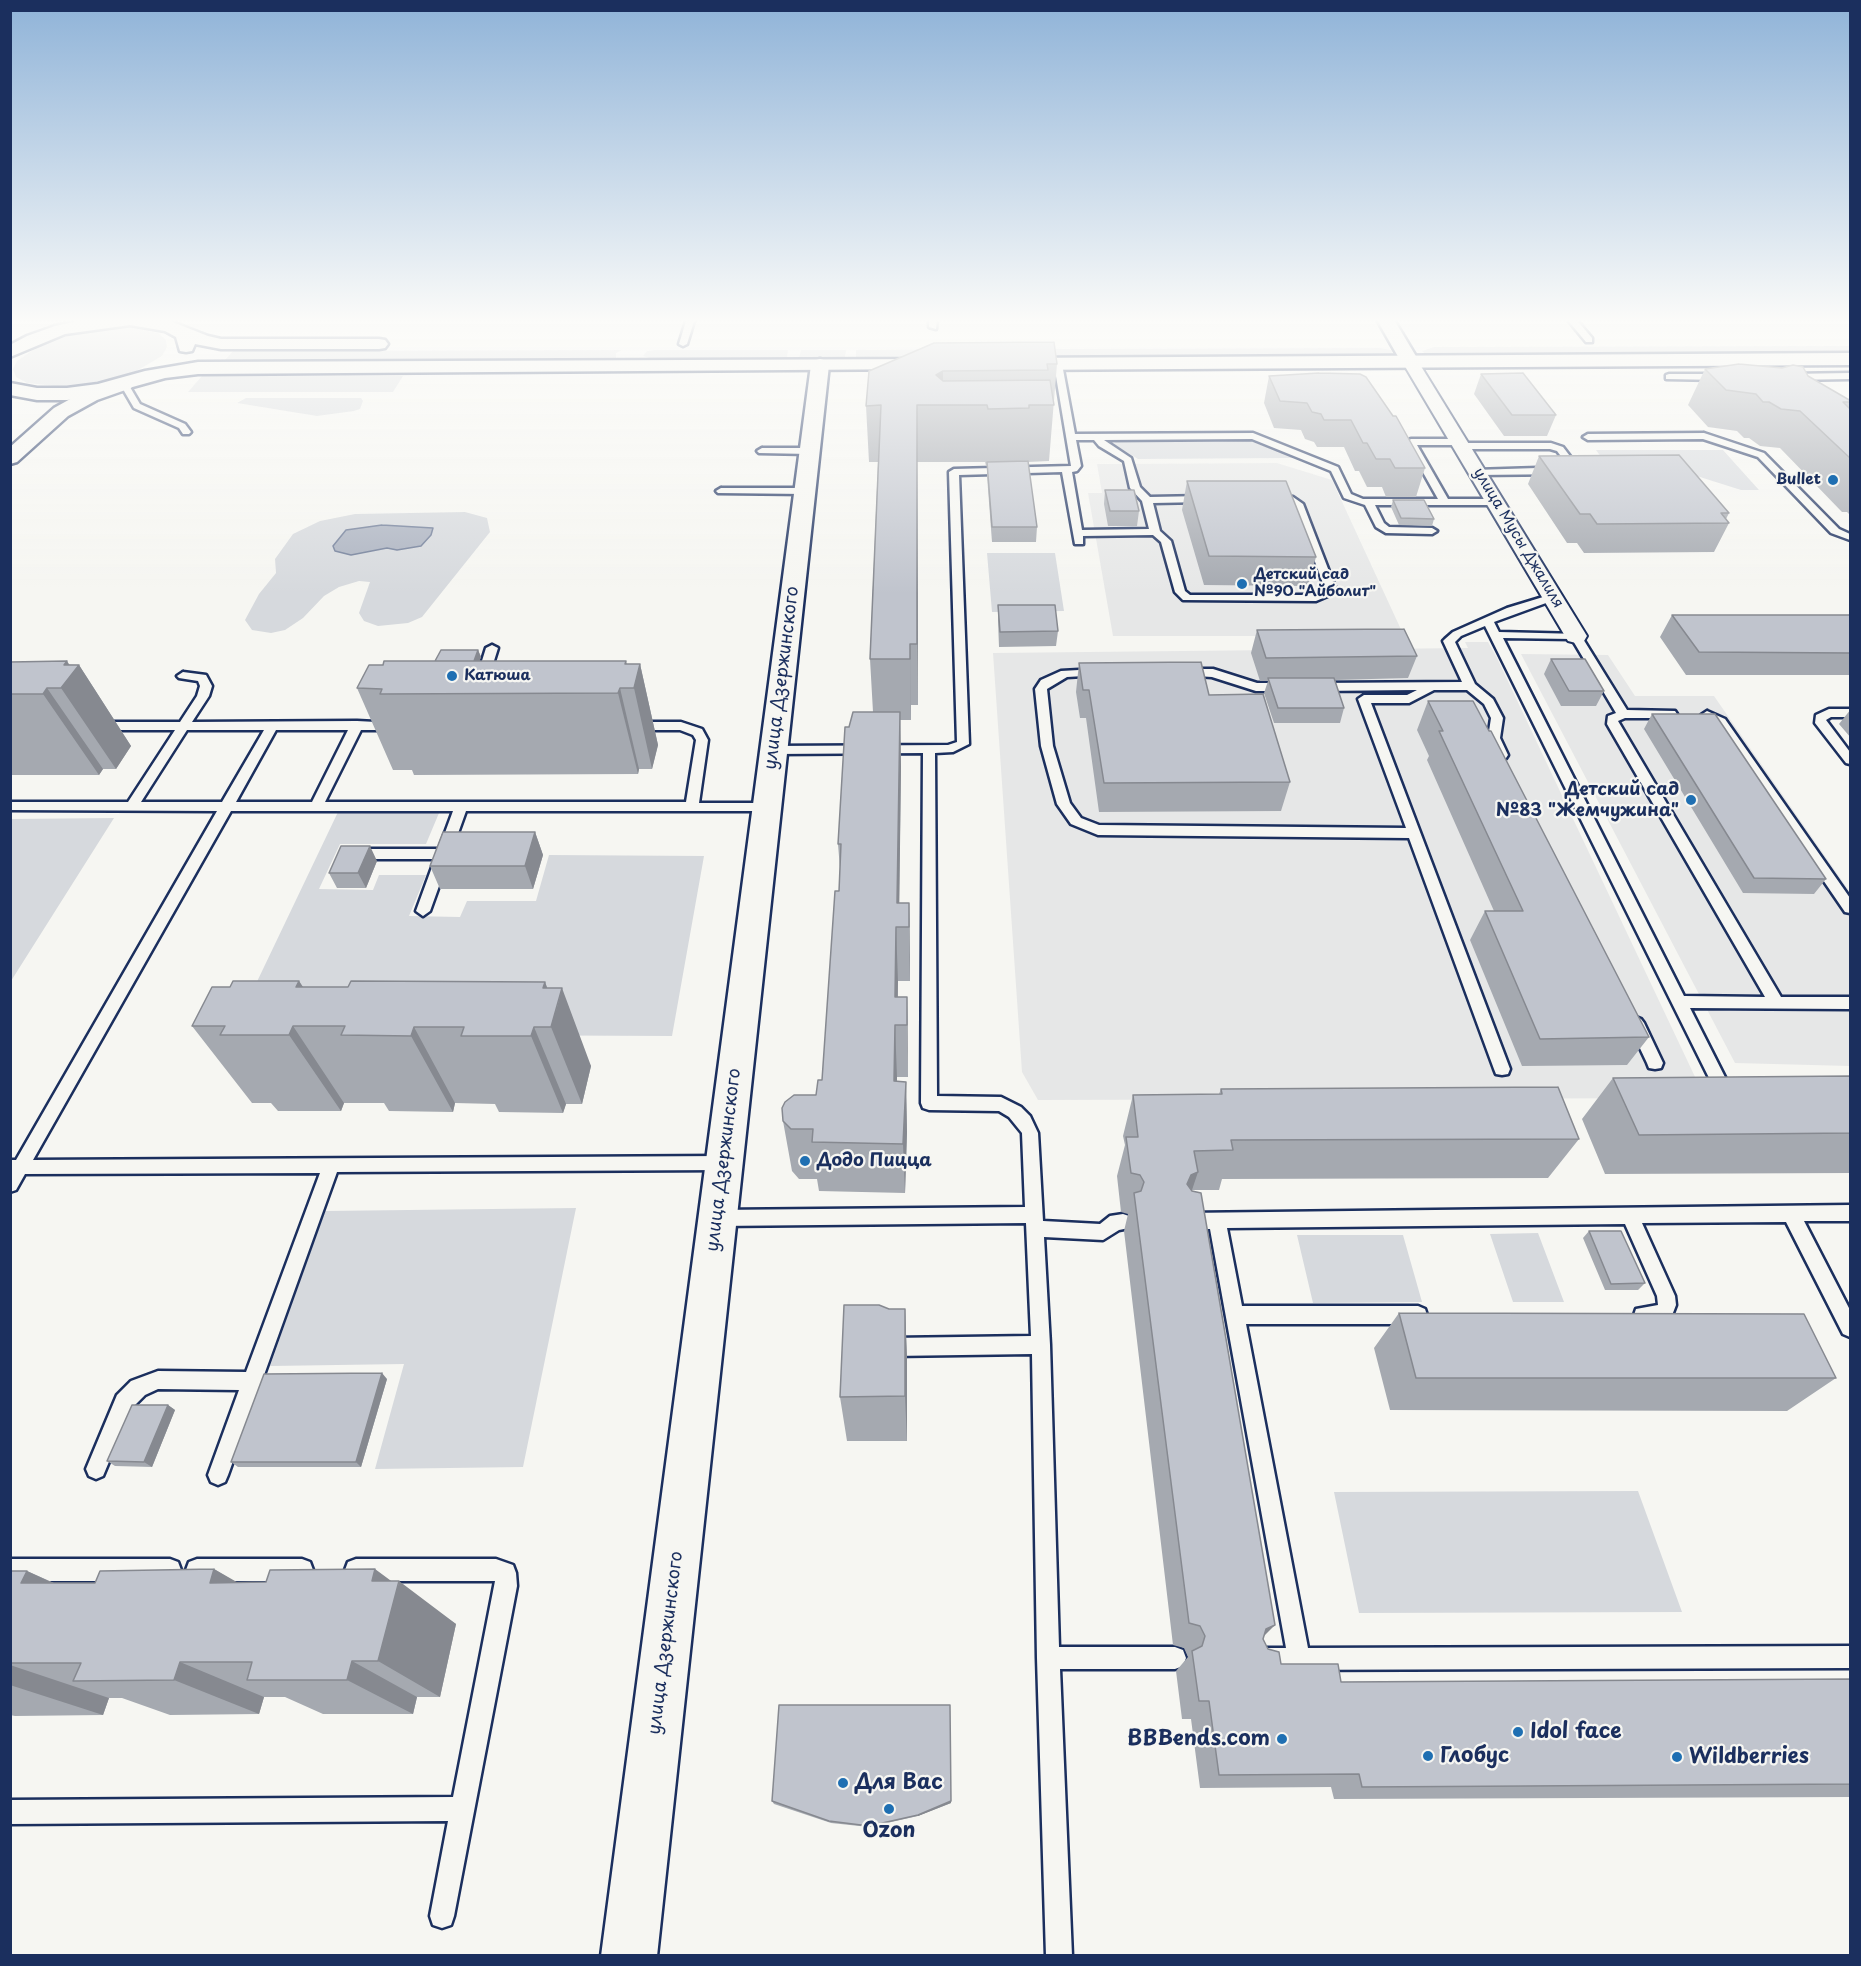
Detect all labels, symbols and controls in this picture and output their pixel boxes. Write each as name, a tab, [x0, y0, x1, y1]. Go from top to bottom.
street label: улица Мусы Джалиля	[1469, 465, 1567, 611]
place label: Bullet	[1776, 471, 1821, 489]
marker: Bullet	[1826, 473, 1840, 487]
place label: Детский сад №90 "Айболит"	[1254, 566, 1376, 601]
marker: Детский сад №90 "Айболит"	[1235, 577, 1249, 591]
street label: улица Дзержинского	[760, 585, 804, 771]
place label: Катюша	[464, 667, 531, 685]
marker: Катюша	[445, 669, 459, 683]
place label: Детский сад №83 "Жемчужина"	[1496, 779, 1679, 822]
marker: Детский сад №83 "Жемчужина"	[1684, 793, 1698, 807]
street label: улица Дзержинского	[702, 1067, 746, 1253]
place label: Додо Пицца	[817, 1150, 932, 1172]
marker: Додо Пицца	[798, 1154, 812, 1168]
street label: улица Дзержинского	[644, 1550, 688, 1736]
place label: Idol face	[1530, 1719, 1622, 1745]
marker: Idol face	[1511, 1725, 1525, 1739]
place label: BBBends.com	[1127, 1726, 1270, 1752]
marker: BBBends.com	[1275, 1732, 1289, 1746]
place label: Глобус	[1440, 1743, 1509, 1769]
place label: Wildberries	[1689, 1744, 1809, 1770]
marker: Глобус	[1421, 1749, 1435, 1763]
marker: Wildberries	[1670, 1750, 1684, 1764]
place label: Для Вас	[855, 1770, 943, 1796]
marker: Для Вас	[836, 1776, 850, 1790]
marker: Ozon	[882, 1802, 896, 1816]
place label: Ozon	[863, 1818, 915, 1844]

